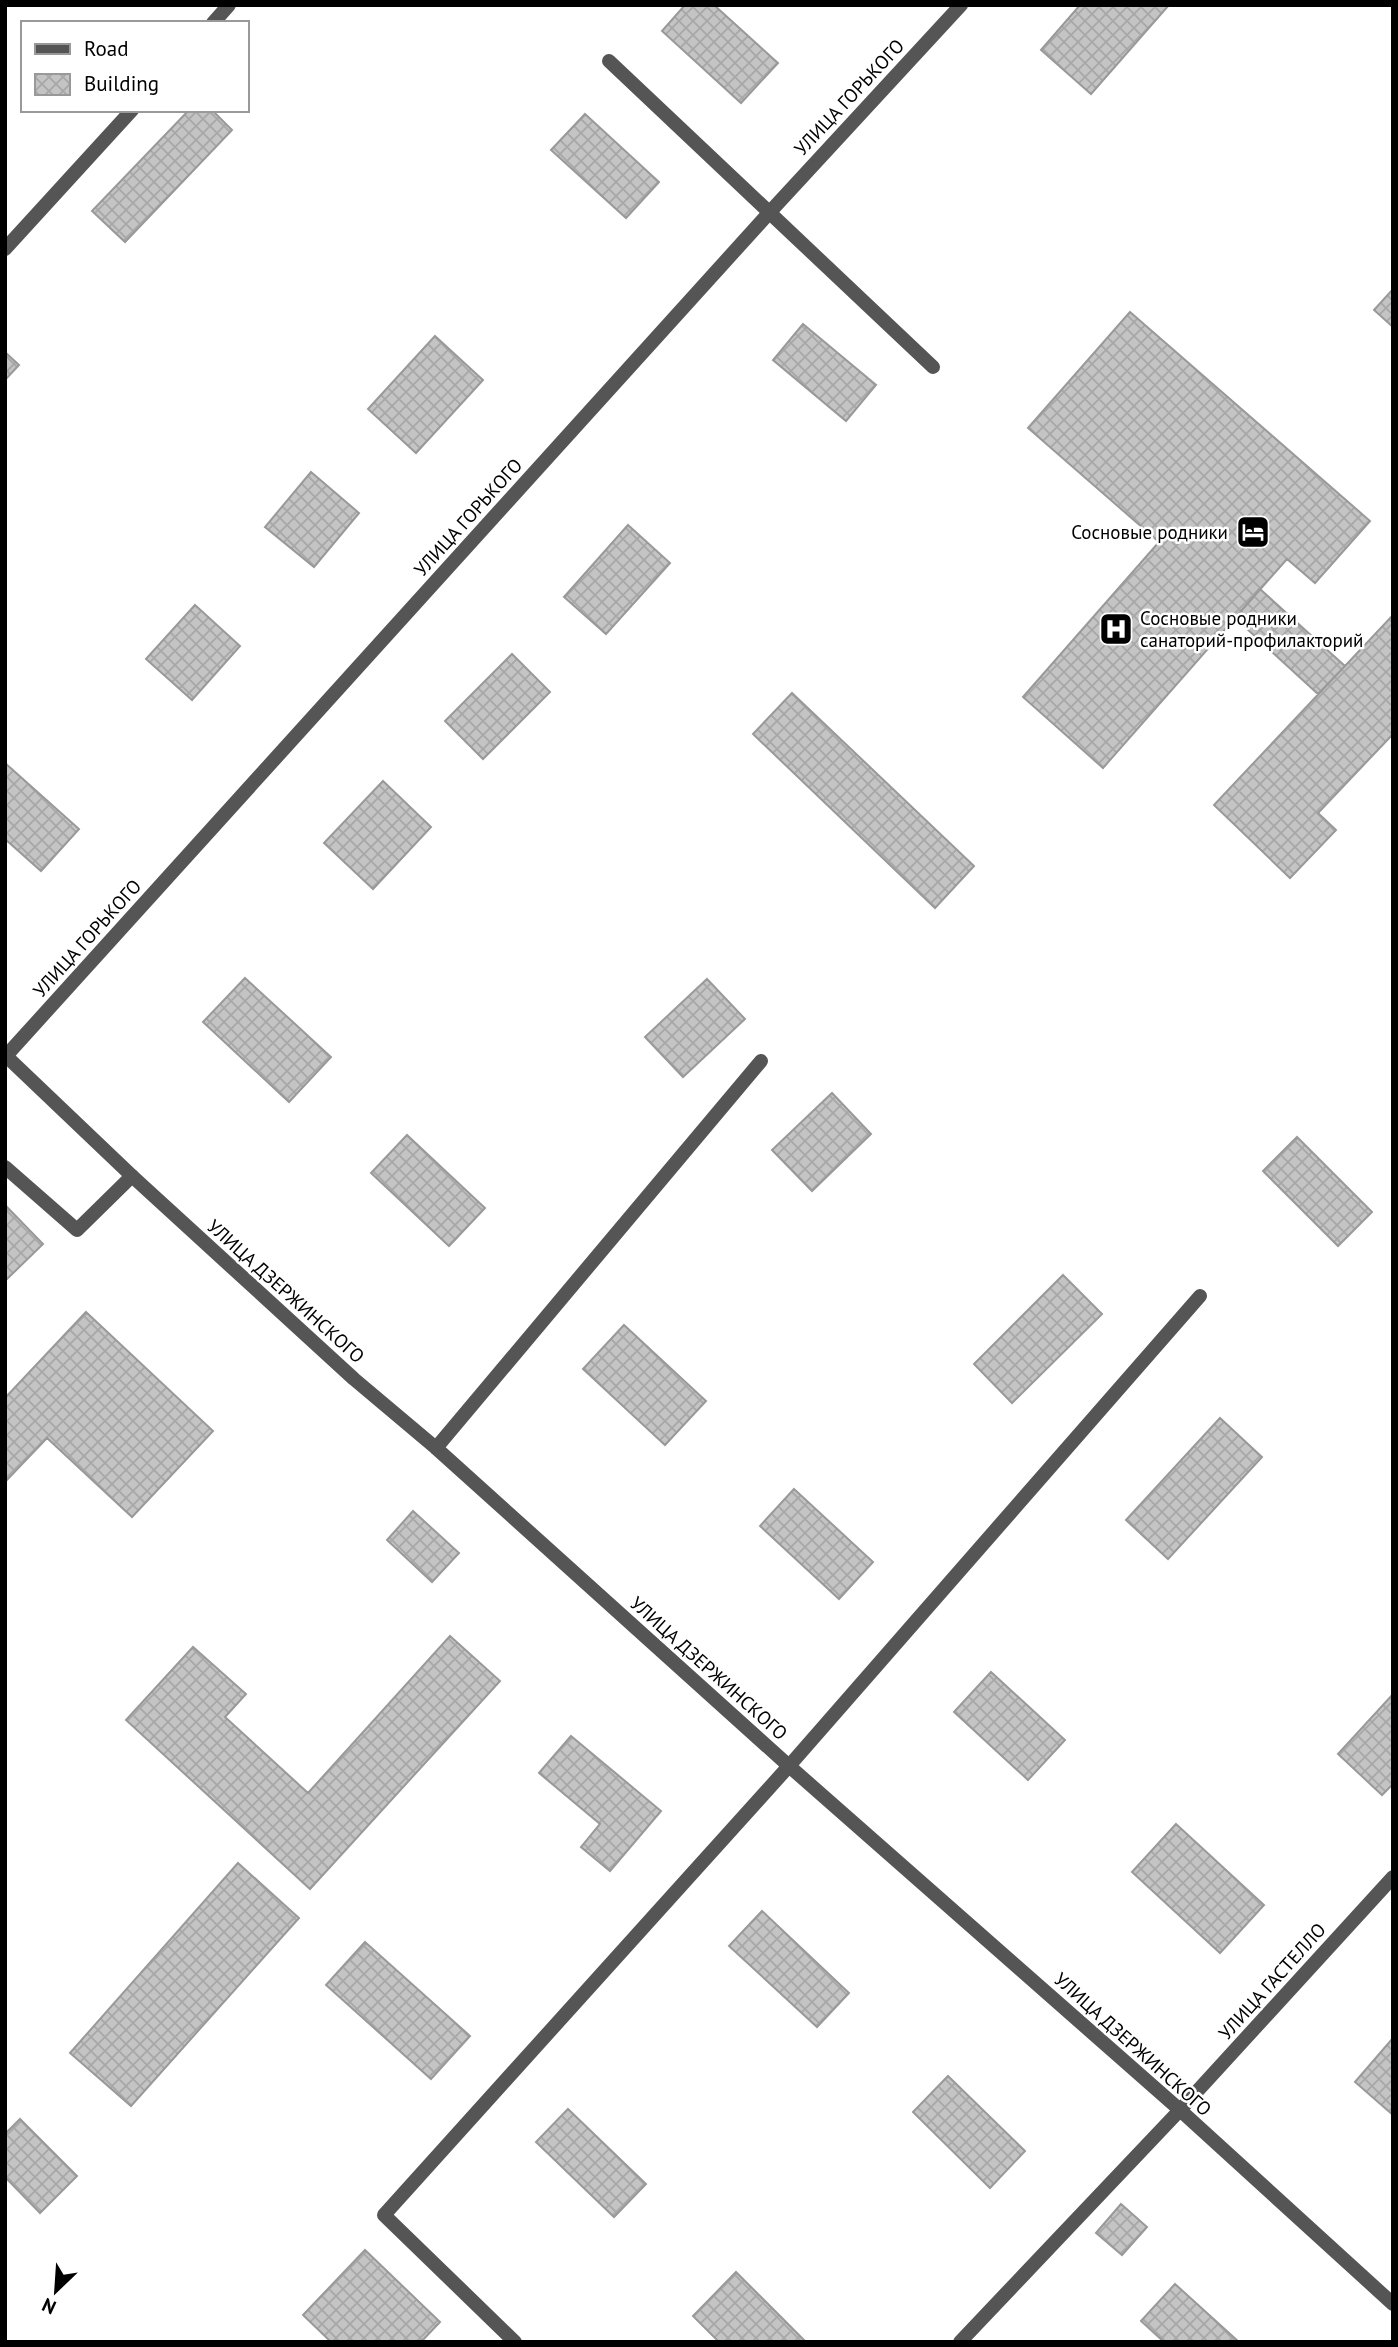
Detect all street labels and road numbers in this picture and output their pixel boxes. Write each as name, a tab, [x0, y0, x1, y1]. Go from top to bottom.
street label: УЛИЦА ГОРЬКОГО	[789, 34, 909, 160]
street label: УЛИЦА ГОРЬКОГО	[409, 453, 527, 581]
street label: УЛИЦА ГОРЬКОГО	[28, 874, 146, 1002]
street label: УЛИЦА ДЗЕРЖИНСКОГО	[202, 1214, 370, 1368]
street label: УЛИЦА ДЗЕРЖИНСКОГО	[625, 1591, 793, 1745]
street label: УЛИЦА ГАСТЕЛЛО	[1213, 1918, 1331, 2044]
street label: УЛИЦА ДЗЕРЖИНСКОГО	[1049, 1967, 1217, 2121]

